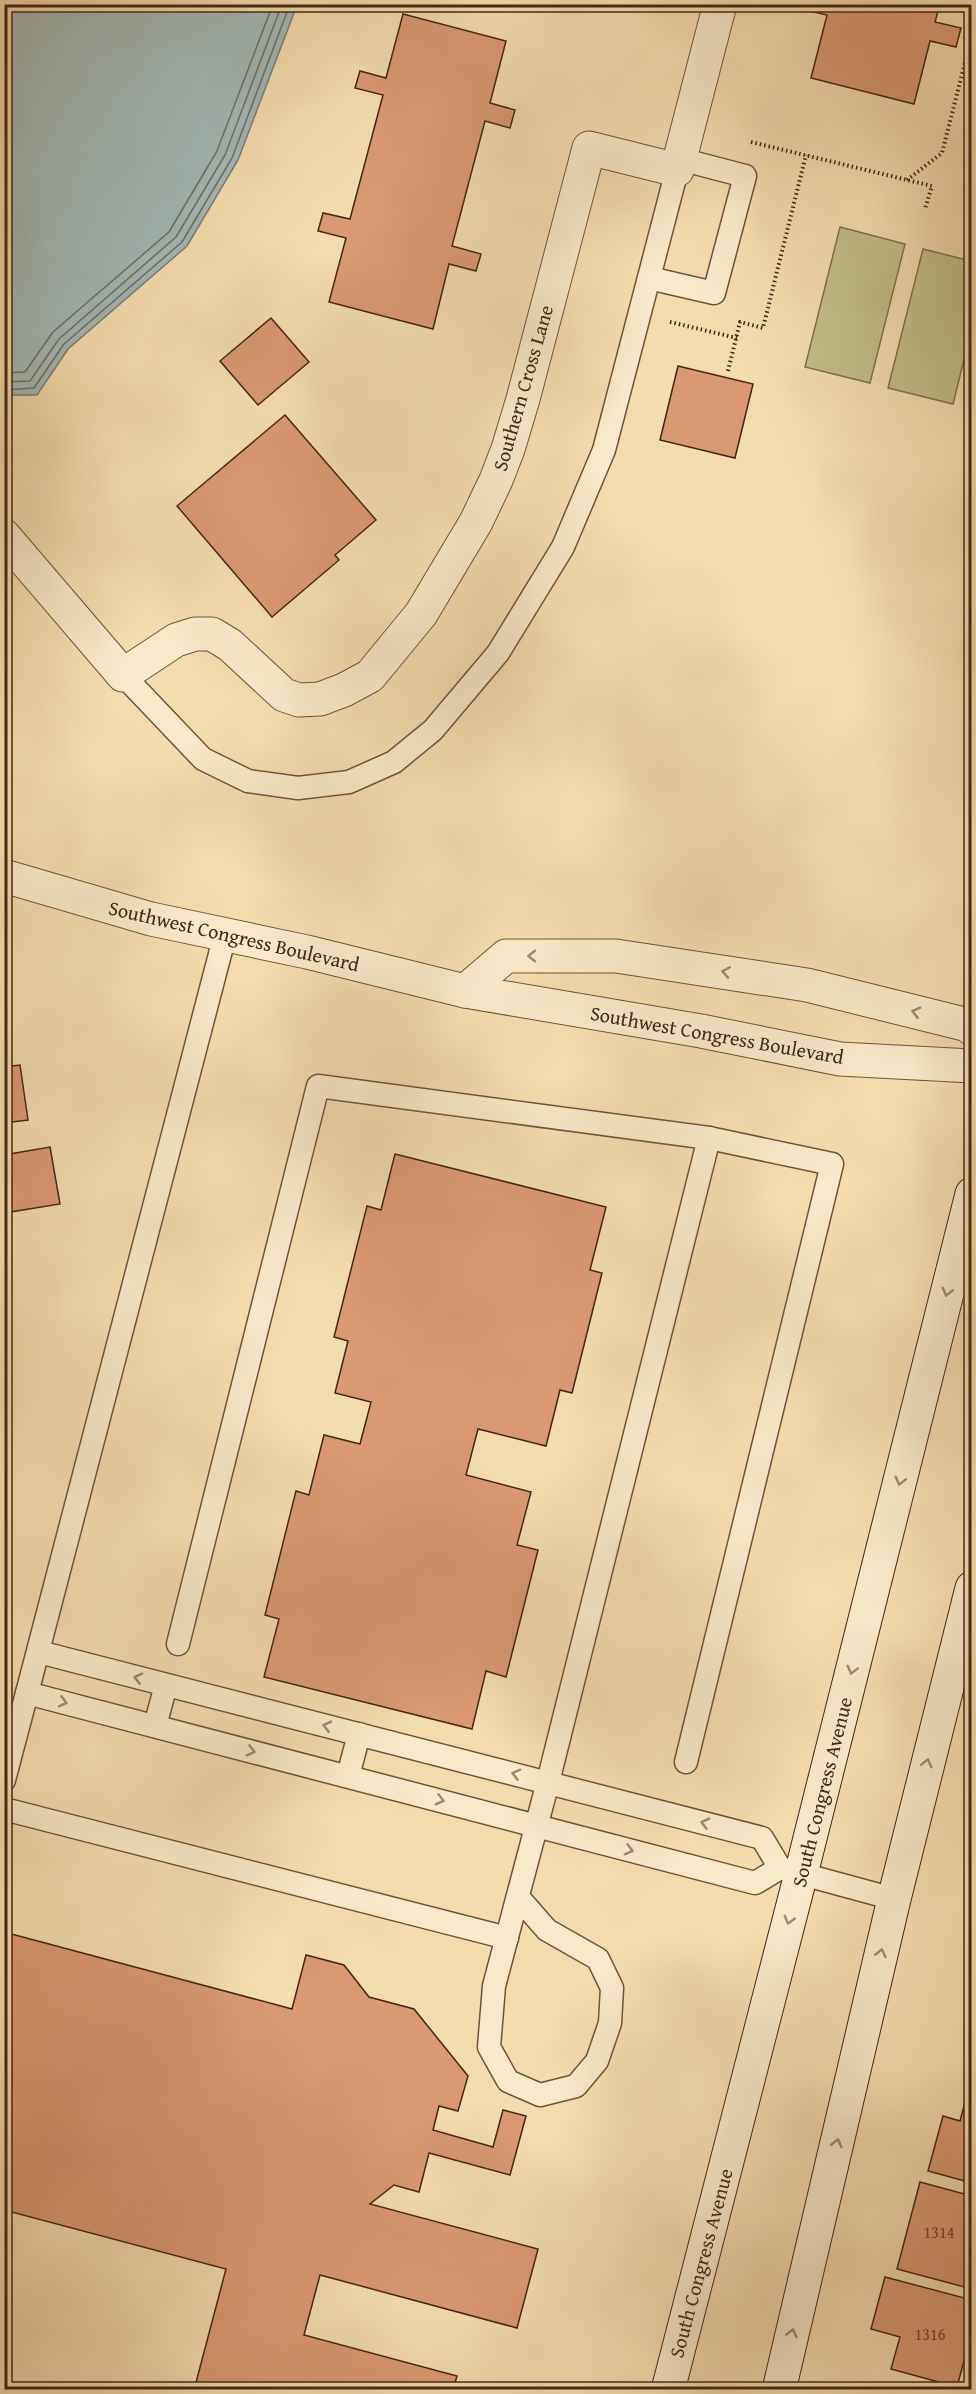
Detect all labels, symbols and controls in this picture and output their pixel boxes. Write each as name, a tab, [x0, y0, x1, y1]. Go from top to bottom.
street label: Southern Cross Lane	[485, 301, 560, 474]
street label: Southwest Congress Boulevard	[106, 893, 363, 979]
one-way arrow	[527, 950, 536, 962]
one-way arrow	[721, 967, 730, 979]
street label: Southwest Congress Boulevard	[588, 998, 846, 1071]
one-way arrow	[912, 1007, 922, 1019]
one-way arrow	[942, 1287, 955, 1297]
one-way arrow	[894, 1476, 907, 1486]
one-way arrow	[847, 1665, 860, 1675]
one-way arrow	[134, 1673, 144, 1685]
street label: South Congress Avenue	[784, 1694, 859, 1890]
one-way arrow	[58, 1695, 68, 1708]
one-way arrow	[323, 1721, 333, 1734]
one-way arrow	[246, 1744, 256, 1757]
one-way arrow	[920, 1759, 933, 1769]
one-way arrow	[512, 1769, 522, 1781]
one-way arrow	[435, 1793, 445, 1806]
one-way arrow	[700, 1818, 711, 1830]
one-way arrow	[624, 1842, 634, 1855]
one-way arrow	[784, 1915, 797, 1925]
one-way arrow	[874, 1948, 887, 1958]
one-way arrow	[829, 2138, 842, 2148]
street label: South Congress Avenue	[661, 2165, 740, 2361]
house number: 1314	[924, 2220, 955, 2244]
house number: 1316	[915, 2322, 946, 2346]
one-way arrow	[785, 2328, 798, 2338]

